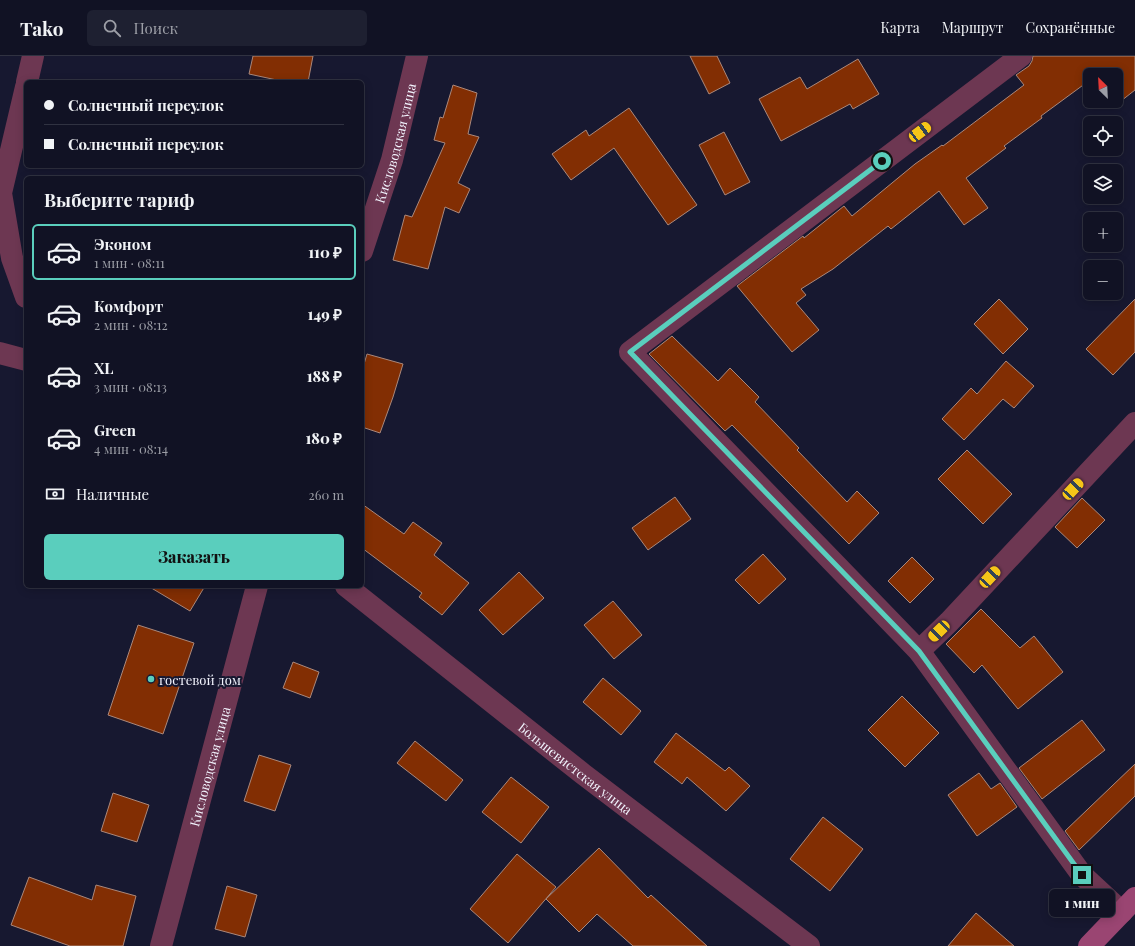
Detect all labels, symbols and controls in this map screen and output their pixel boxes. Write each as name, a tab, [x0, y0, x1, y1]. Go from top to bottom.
search box	[87, 10, 367, 46]
text: Tako	[20, 15, 63, 41]
icon: search	[101, 17, 123, 39]
text: Поиск	[133, 18, 178, 38]
text: Карта	[880, 18, 920, 37]
text: Маршрут	[942, 18, 1004, 37]
text: Сохранённые	[1026, 18, 1115, 37]
north arrow	[1083, 68, 1123, 108]
map controls	[1083, 68, 1123, 300]
street label: Кисловодская улица	[370, 81, 419, 205]
text: Солнечный переулок	[68, 95, 224, 115]
button: locate	[1083, 116, 1123, 156]
car	[907, 120, 933, 144]
text: Солнечный переулок	[68, 134, 224, 154]
route start	[873, 152, 891, 170]
button: layers	[1083, 164, 1123, 204]
text: Выберите тариф	[44, 188, 194, 212]
button: +	[1083, 212, 1123, 252]
icon: car	[46, 234, 82, 270]
text: Эконом	[94, 234, 151, 254]
text: 110 ₽	[308, 242, 342, 262]
text: 1 мин · 08:11	[94, 254, 165, 271]
button: −	[1083, 260, 1123, 300]
icon: car	[46, 296, 82, 332]
text: Комфорт	[94, 296, 163, 316]
text: 149 ₽	[307, 304, 342, 324]
text: 2 мин · 08:12	[94, 316, 168, 333]
icon: car	[46, 358, 82, 394]
text: XL	[94, 358, 114, 378]
text: 188 ₽	[307, 366, 342, 386]
text: 3 мин · 08:13	[94, 378, 167, 395]
icon: car	[46, 420, 82, 456]
text: Green	[94, 420, 136, 440]
text: 180 ₽	[306, 428, 342, 448]
text: 4 мин · 08:14	[94, 440, 168, 457]
car	[1060, 476, 1086, 502]
icon: cash	[44, 483, 66, 505]
text: Наличные	[76, 484, 149, 504]
text: 260 m	[308, 486, 344, 503]
button: Заказать	[44, 534, 344, 580]
car	[977, 564, 1003, 590]
car	[926, 618, 952, 644]
place label: гостевой дом	[159, 671, 241, 688]
marker: гостевой дом	[146, 674, 156, 684]
street label: Кисловодская улица	[185, 704, 233, 828]
street label: Большевистская улица	[515, 718, 637, 818]
route end	[1073, 866, 1091, 884]
callout: 1 мин	[1049, 889, 1115, 917]
text: 1 мин	[1065, 894, 1099, 911]

